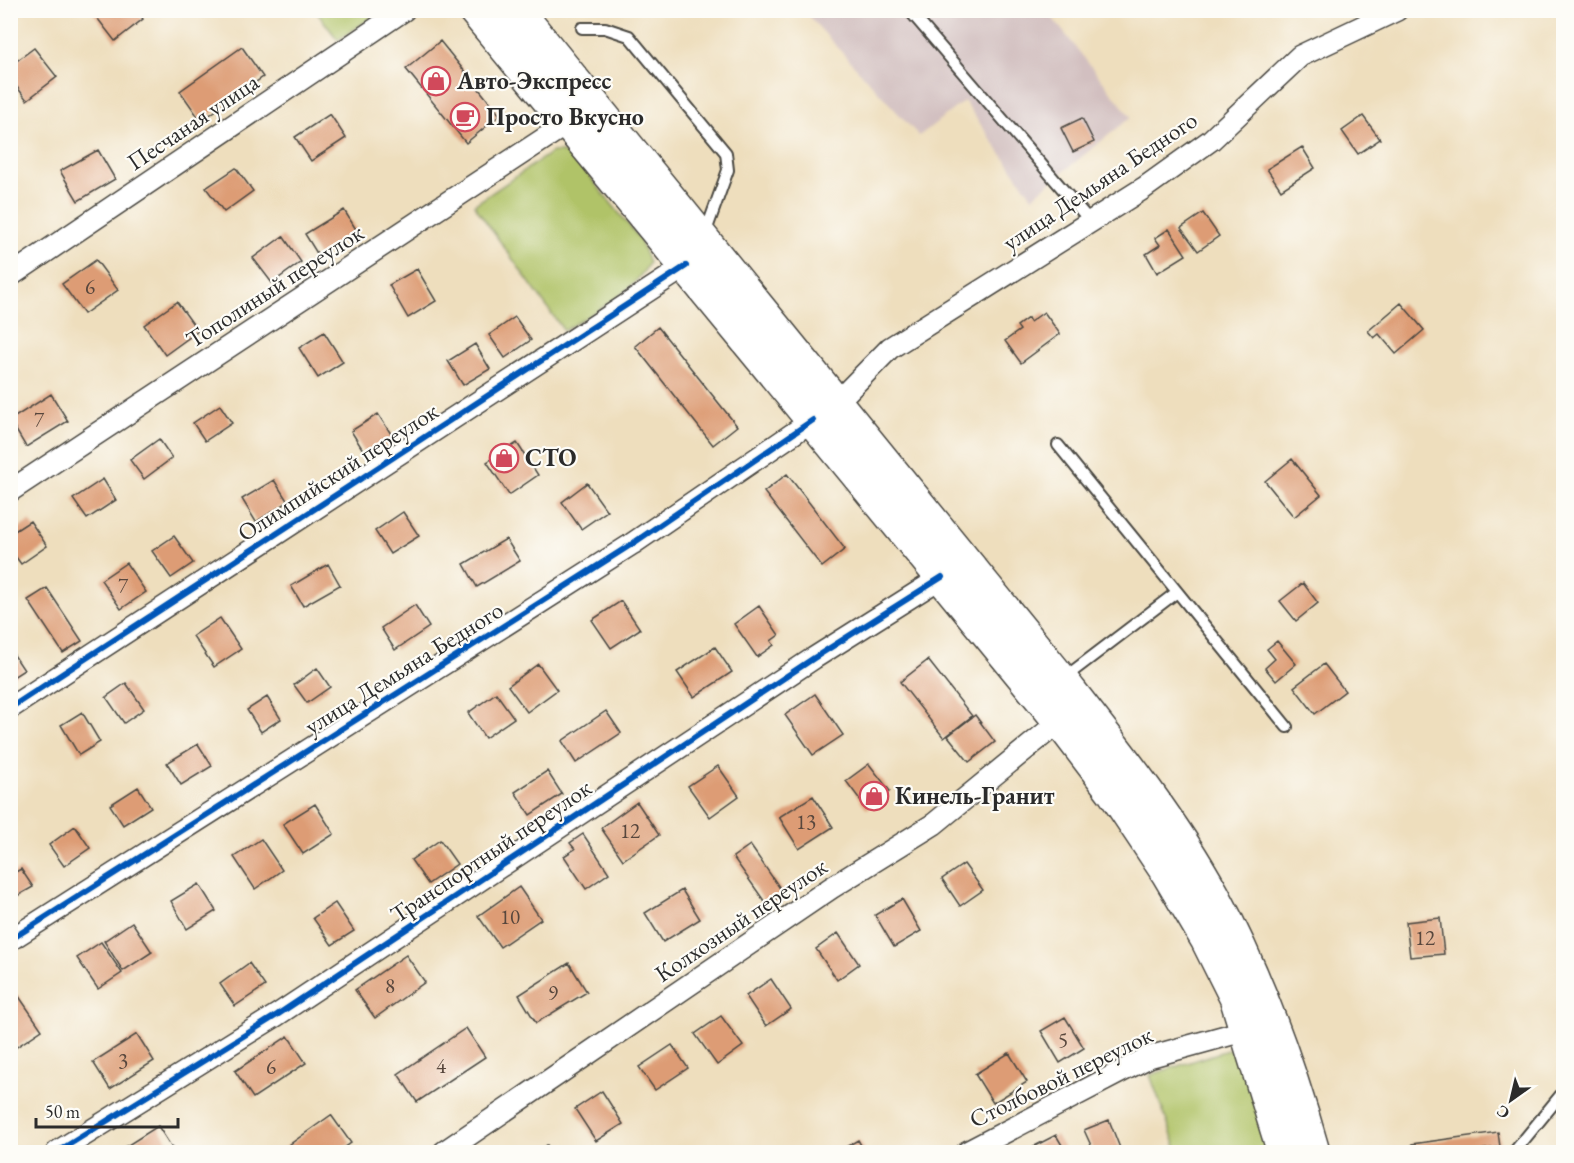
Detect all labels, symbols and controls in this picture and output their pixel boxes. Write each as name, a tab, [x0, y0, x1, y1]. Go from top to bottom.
shop icon: Авто-Экспресс	[420, 65, 452, 97]
place label: Авто-Экспресс	[456, 65, 611, 96]
street label: Песчаная улица	[121, 66, 265, 177]
cafe icon: Просто Вкусно	[449, 101, 481, 133]
place label: Просто Вкусно	[486, 101, 644, 133]
street label: улица Демьяна Бедного	[996, 104, 1203, 257]
street label: Тополиный переулок	[180, 216, 370, 355]
house number: 6	[85, 273, 95, 300]
street label: Олимпийский переулок	[231, 395, 444, 548]
house number: 7	[34, 406, 45, 433]
shop icon: СТО	[488, 442, 520, 474]
place label: СТО	[525, 442, 576, 473]
house number: 7	[118, 572, 129, 599]
street label: улица Демьяна Бедного	[299, 594, 509, 741]
street label: Транспортный переулок	[384, 771, 598, 929]
shop icon: Кинель-Гранит	[858, 780, 890, 812]
place label: Кинель-Гранит	[895, 780, 1055, 811]
house number: 13	[796, 808, 816, 835]
house number: 12	[620, 817, 640, 844]
street label: Колхозный переулок	[649, 850, 833, 989]
house number: 10	[500, 903, 520, 930]
house number: 12	[1415, 924, 1435, 951]
house number: 8	[385, 972, 395, 999]
house number: 9	[548, 979, 558, 1006]
street label: Столбовой переулок	[964, 1018, 1158, 1134]
house number: 5	[1058, 1026, 1068, 1053]
house number: 3	[118, 1047, 128, 1074]
house number: 4	[436, 1052, 447, 1079]
house number: 6	[266, 1053, 276, 1080]
north arrow	[1481, 1070, 1541, 1130]
scale bar	[36, 1091, 178, 1129]
text: 50 m	[45, 1100, 80, 1123]
text: С	[1492, 1100, 1513, 1124]

